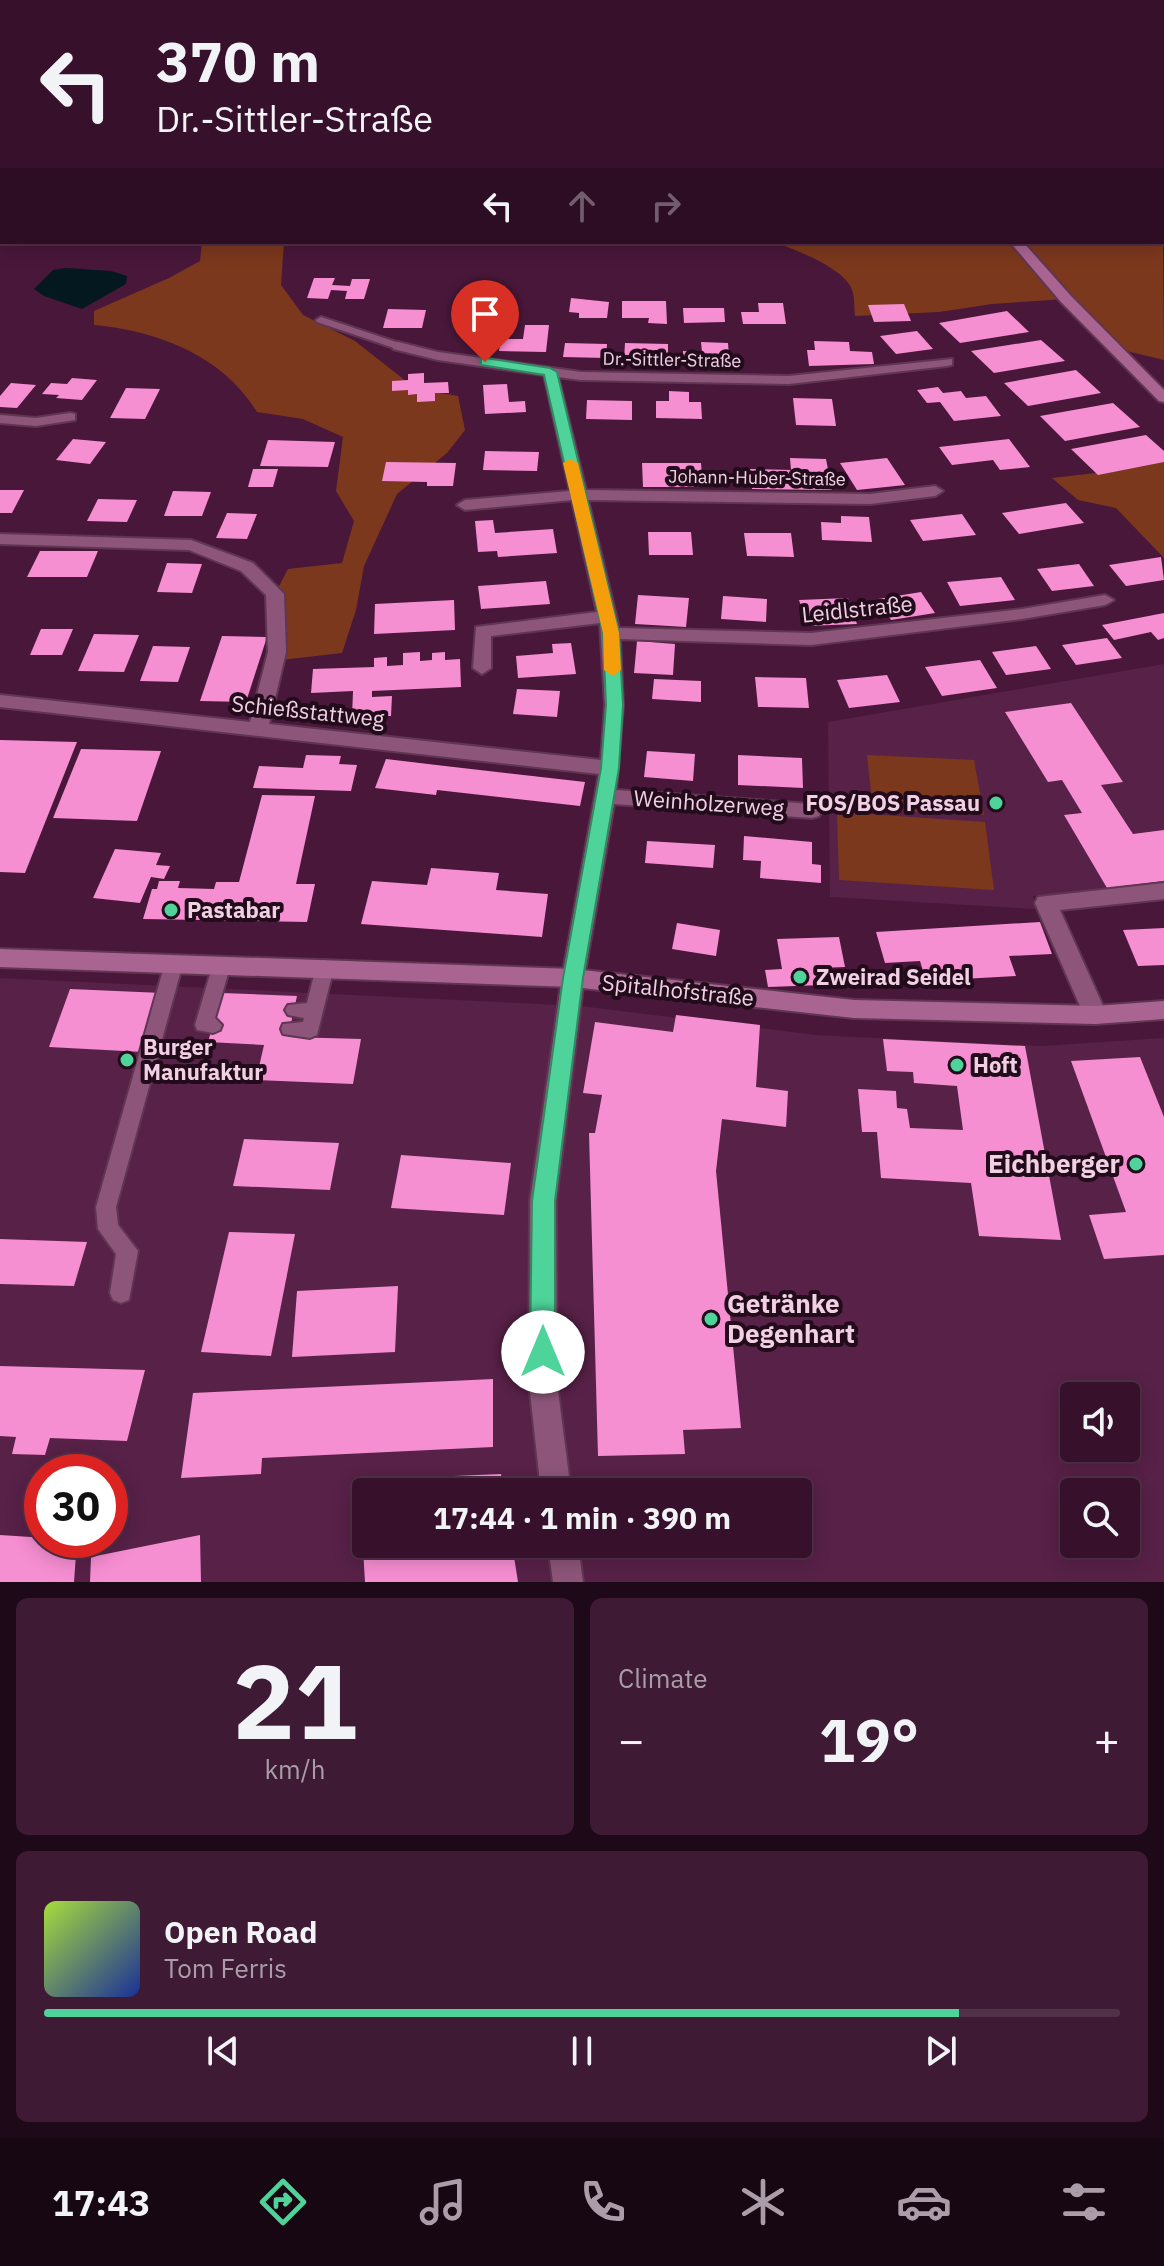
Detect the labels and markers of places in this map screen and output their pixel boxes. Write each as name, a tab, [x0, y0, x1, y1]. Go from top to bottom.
pin	[451, 280, 519, 362]
place label: FOS/BOS Passau	[806, 788, 980, 817]
marker: FOS/BOS Passau	[987, 794, 1005, 812]
place label: Pastabar	[187, 895, 280, 924]
marker: Pastabar	[162, 901, 180, 919]
place label: Zweirad Seidel	[816, 962, 971, 991]
marker: Zweirad Seidel	[791, 968, 809, 986]
place label: Burger Manufaktur	[143, 1032, 263, 1086]
place label: Hoft	[973, 1050, 1018, 1079]
marker: Burger Manufaktur	[118, 1051, 136, 1069]
marker: Hoft	[948, 1056, 966, 1074]
place label: Eichberger	[988, 1146, 1120, 1180]
marker: Eichberger	[1127, 1155, 1145, 1173]
place label: Getränke Degenhart	[727, 1286, 855, 1350]
marker: Getränke Degenhart	[702, 1310, 720, 1328]

